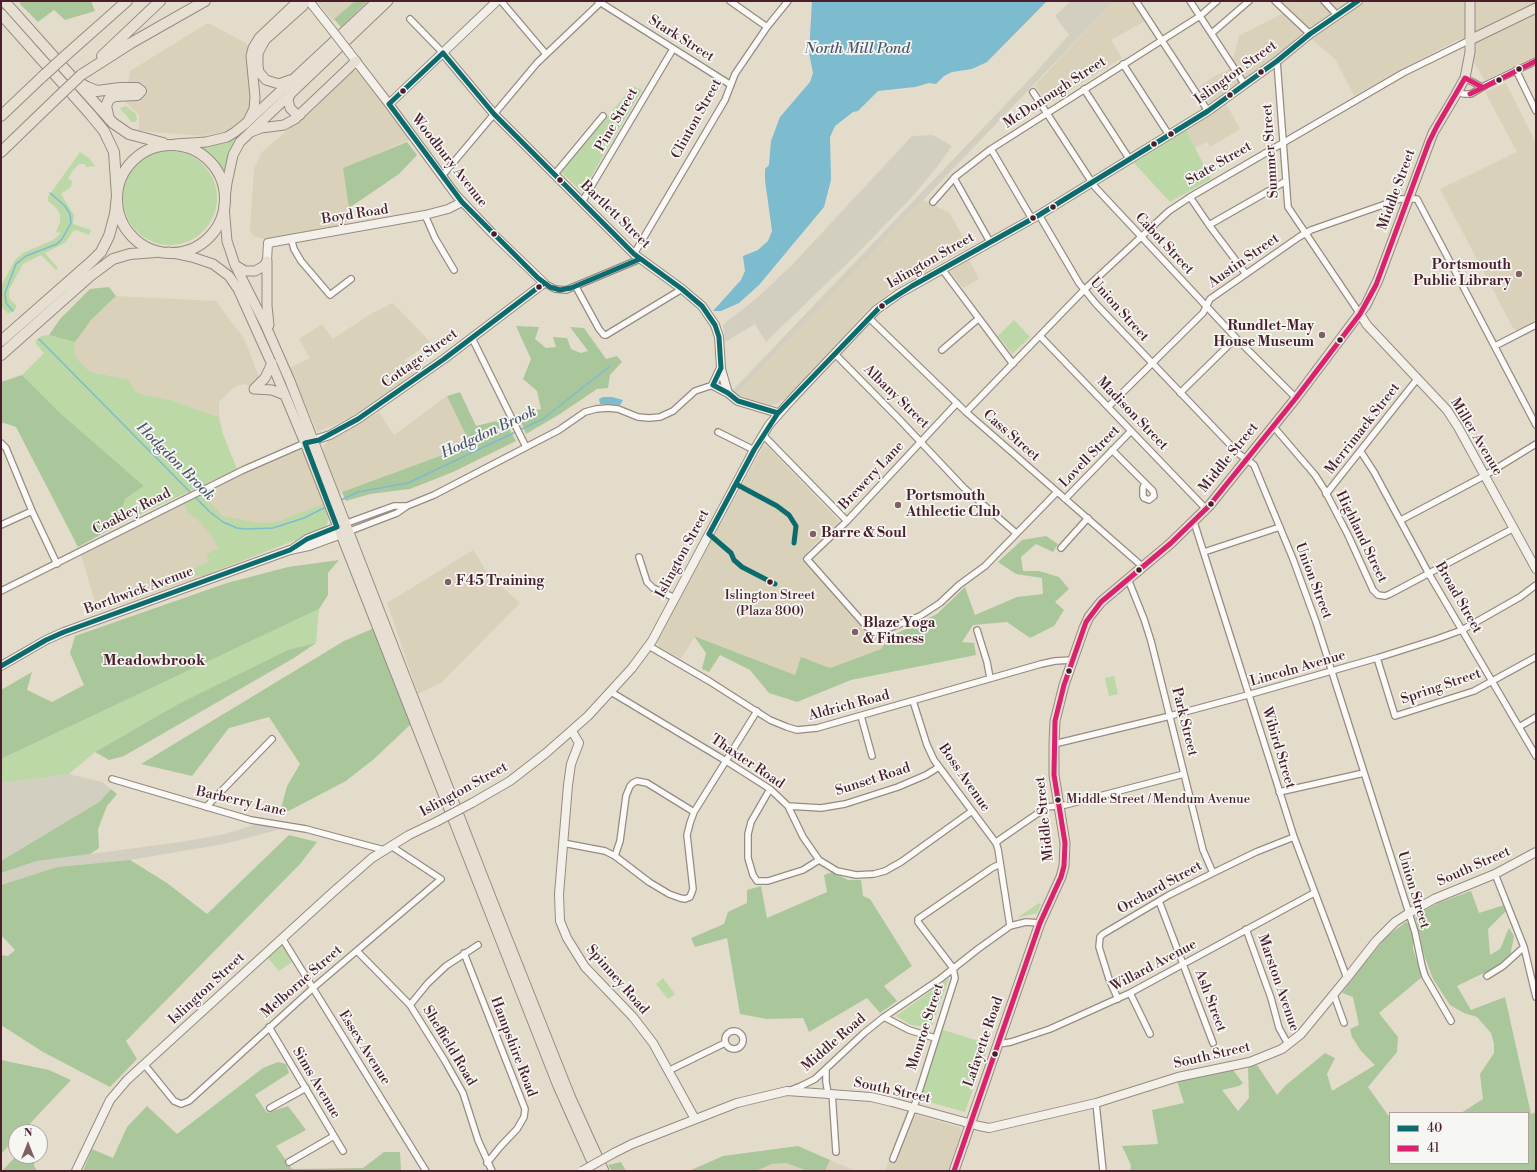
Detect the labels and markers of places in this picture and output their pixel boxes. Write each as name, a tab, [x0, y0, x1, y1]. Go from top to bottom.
unlabelled marker	[1514, 64, 1524, 74]
unlabelled marker	[1256, 67, 1266, 77]
unlabelled marker	[1494, 75, 1504, 85]
unlabelled marker	[398, 86, 408, 96]
unlabelled marker	[1225, 90, 1235, 100]
unlabelled marker	[1166, 129, 1176, 139]
unlabelled marker	[1149, 139, 1159, 149]
unlabelled marker	[555, 175, 565, 185]
unlabelled marker	[1048, 202, 1058, 212]
unlabelled marker	[1028, 213, 1038, 223]
unlabelled marker	[489, 229, 499, 239]
place label: Portsmouth Public Library	[1413, 258, 1511, 290]
marker: Portsmouth Public Library	[1514, 269, 1524, 279]
unlabelled marker	[534, 282, 544, 292]
unlabelled marker	[877, 301, 887, 311]
place label: Rundlet-May House Museum	[1213, 319, 1314, 352]
marker: Rundlet-May House Museum	[1317, 330, 1327, 340]
unlabelled marker	[1335, 335, 1345, 345]
place label: Portsmouth Athlectic Club	[906, 489, 1000, 522]
unlabelled marker	[1206, 499, 1216, 509]
marker: Portsmouth Athlectic Club	[893, 500, 903, 510]
place label: Barre & Soul	[821, 526, 906, 542]
marker: Barre & Soul	[808, 529, 818, 539]
unlabelled marker	[1134, 565, 1144, 575]
place label: F45 Training	[456, 574, 544, 590]
marker: F45 Training	[443, 577, 453, 587]
marker: Islington Street (Plaza 800)	[765, 577, 775, 587]
place label: Islington Street (Plaza 800)	[725, 588, 815, 619]
place label: Blaze Yoga & Fitness	[863, 616, 935, 648]
marker: Blaze Yoga & Fitness	[850, 627, 860, 637]
unlabelled marker	[1064, 666, 1074, 676]
place label: Middle Street / Mendum Avenue	[1066, 792, 1250, 808]
marker: Middle Street / Mendum Avenue	[1053, 795, 1063, 805]
unlabelled marker	[990, 1049, 1000, 1059]

